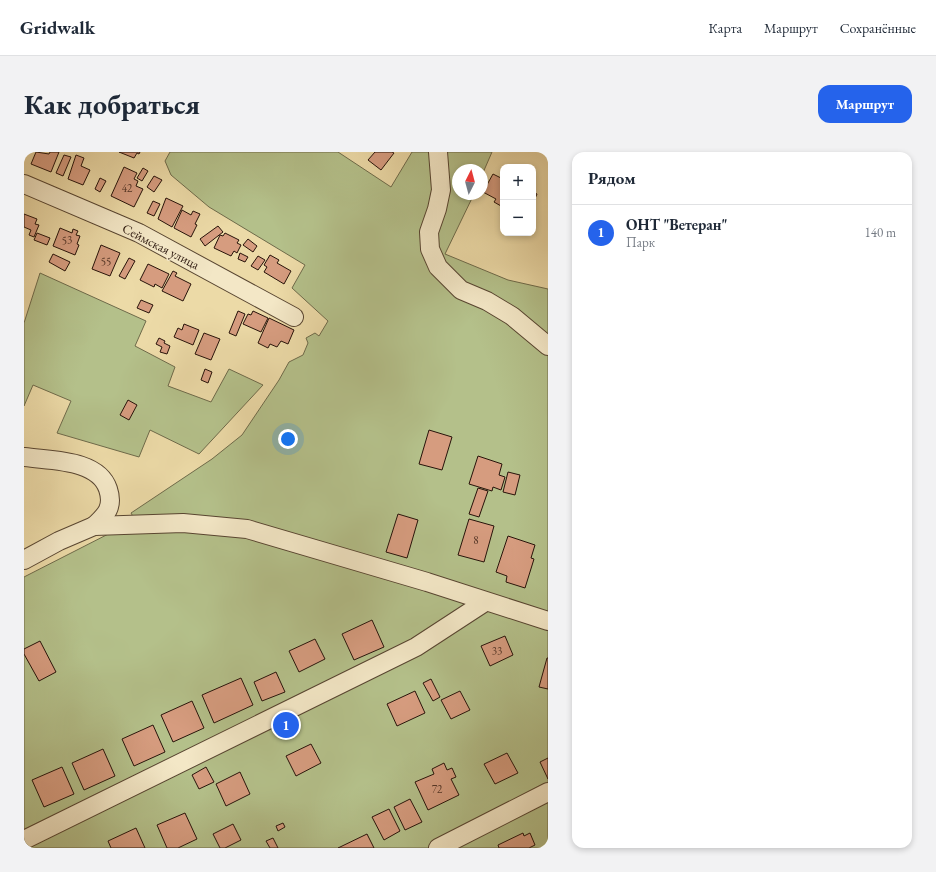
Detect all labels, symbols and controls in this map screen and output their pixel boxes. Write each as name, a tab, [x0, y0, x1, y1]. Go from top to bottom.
text: Gridwalk	[20, 15, 95, 40]
text: Карта	[709, 19, 742, 37]
text: Маршрут	[764, 19, 818, 37]
text: Сохранённые	[840, 19, 916, 37]
button: Маршрут	[818, 85, 912, 123]
text: Как добраться	[24, 86, 200, 122]
north arrow	[452, 164, 488, 200]
map controls	[500, 164, 536, 236]
button: +	[500, 164, 536, 200]
text: Рядом	[588, 167, 636, 189]
house number: 42	[122, 181, 133, 195]
button: −	[500, 200, 536, 236]
text: ОНТ "Ветеран"	[626, 215, 727, 234]
street label: Сеймская улица	[119, 220, 203, 274]
text: 1	[598, 224, 604, 241]
text: 140 m	[865, 224, 896, 241]
house number: 53	[62, 233, 72, 247]
text: Парк	[626, 234, 655, 251]
house number: 55	[101, 254, 111, 268]
your location	[278, 429, 298, 449]
house number: 8	[473, 533, 479, 547]
house number: 33	[492, 644, 502, 658]
pin: 1	[273, 710, 299, 740]
house number: 72	[432, 782, 443, 796]

